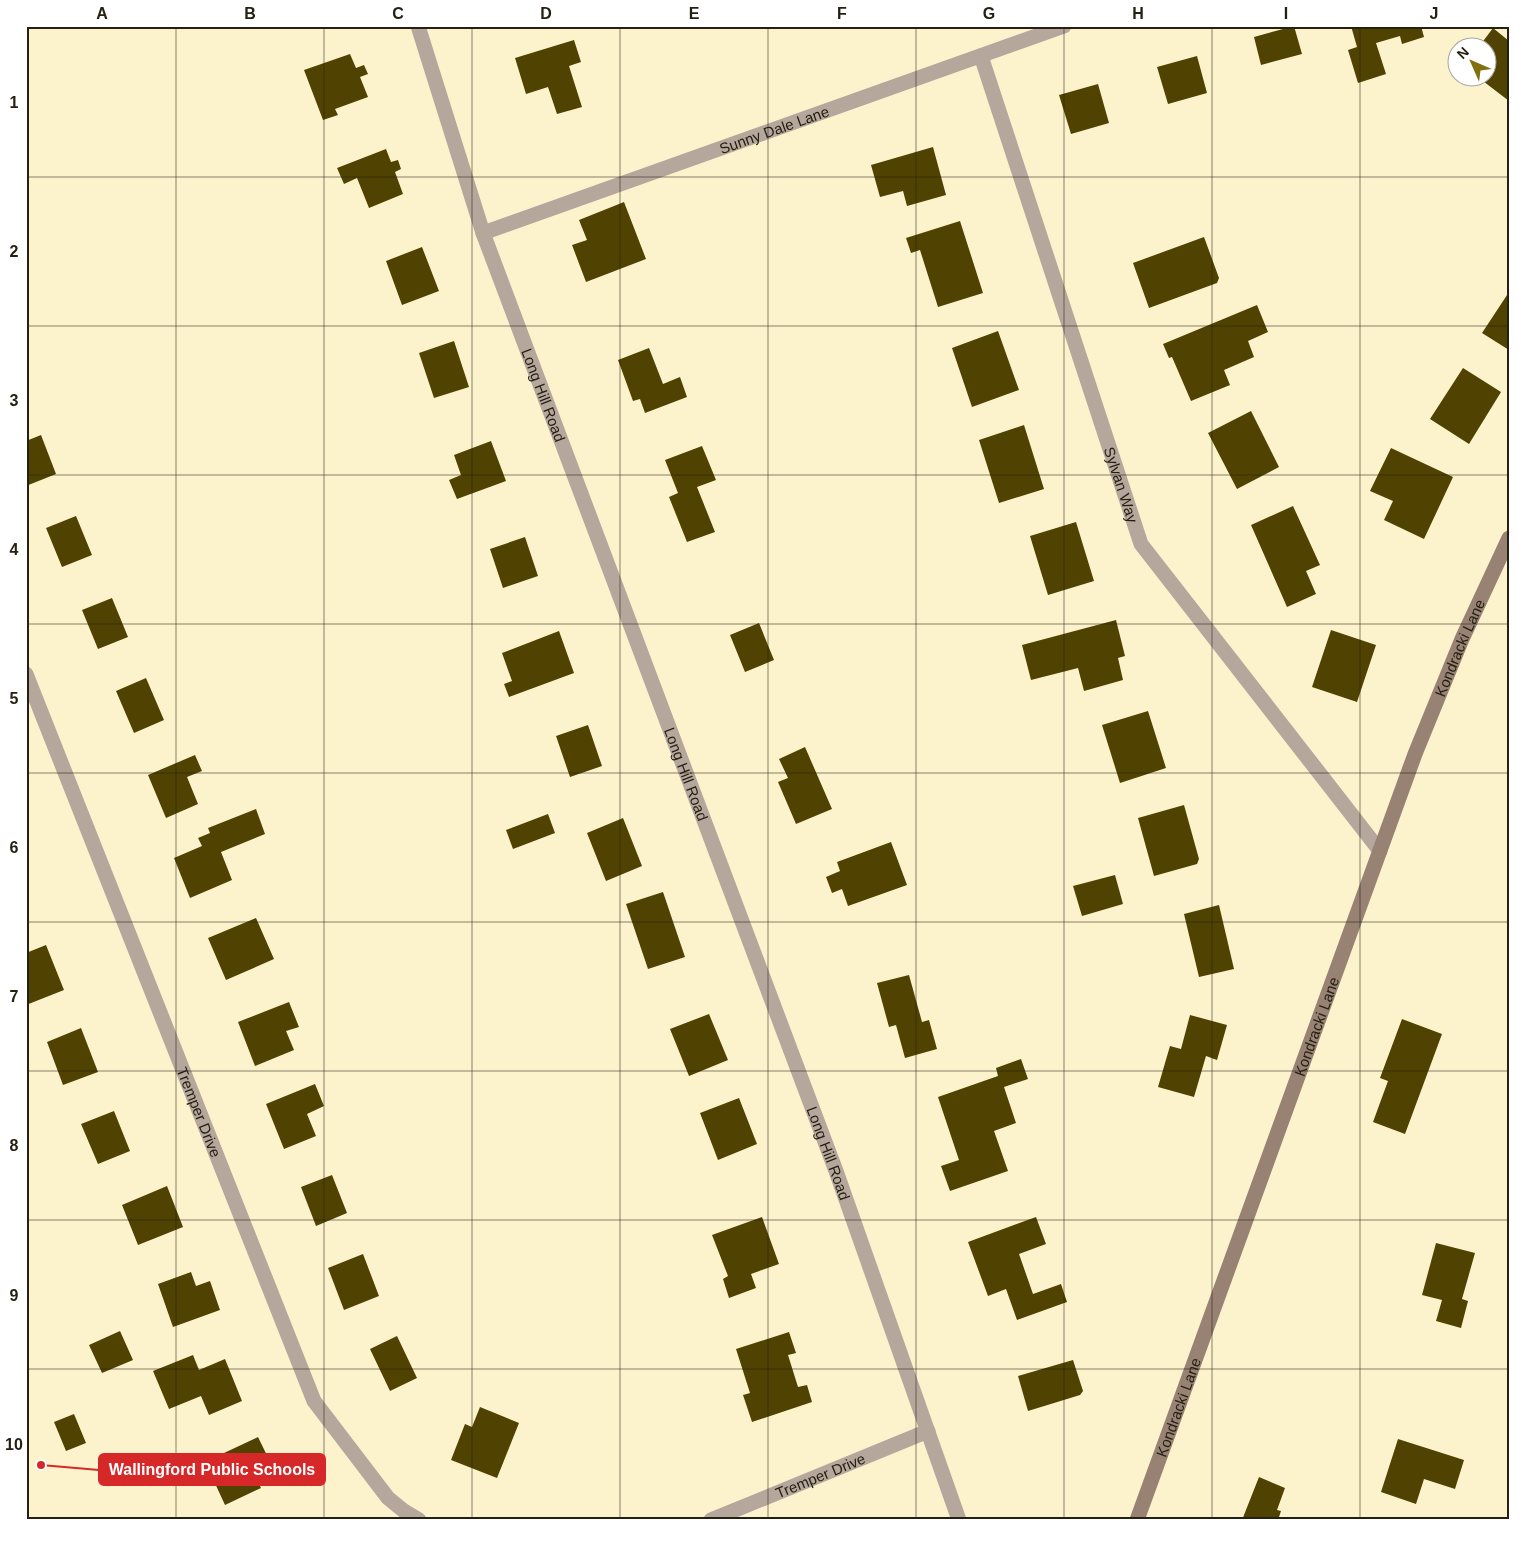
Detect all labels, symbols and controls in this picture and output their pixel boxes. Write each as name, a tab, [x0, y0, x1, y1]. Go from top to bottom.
text: A	[96, 5, 108, 22]
text: B	[244, 5, 256, 22]
text: C	[392, 5, 404, 22]
text: D	[540, 5, 552, 22]
text: E	[689, 5, 700, 22]
text: F	[837, 5, 847, 22]
text: G	[983, 5, 995, 22]
text: H	[1132, 5, 1144, 22]
text: I	[1284, 5, 1288, 22]
text: J	[1430, 5, 1438, 22]
north arrow	[1448, 38, 1498, 88]
text: N	[1454, 44, 1472, 62]
text: 1	[10, 94, 19, 111]
street label: Sunny Dale Lane	[717, 102, 831, 157]
text: 2	[10, 243, 19, 260]
street label: Long Hill Road	[519, 346, 569, 444]
text: 3	[10, 392, 19, 409]
street label: Sylvan Way	[1101, 445, 1142, 525]
text: 4	[10, 541, 19, 558]
street label: Kondracki Lane	[1431, 596, 1488, 699]
text: 5	[10, 690, 19, 707]
street label: Long Hill Road	[661, 725, 712, 823]
text: 6	[10, 839, 19, 856]
street label: Kondracki Lane	[1290, 975, 1342, 1078]
text: 7	[10, 988, 19, 1005]
street label: Tremper Drive	[174, 1064, 225, 1159]
street label: Long Hill Road	[804, 1104, 854, 1202]
text: 8	[10, 1137, 19, 1154]
text: 9	[10, 1287, 19, 1304]
street label: Kondracki Lane	[1152, 1355, 1204, 1459]
text: 10	[5, 1436, 23, 1453]
street label: Tremper Drive	[773, 1449, 868, 1501]
callout: Wallingford Public Schools	[99, 1454, 325, 1485]
text: Wallingford Public Schools	[109, 1461, 315, 1478]

